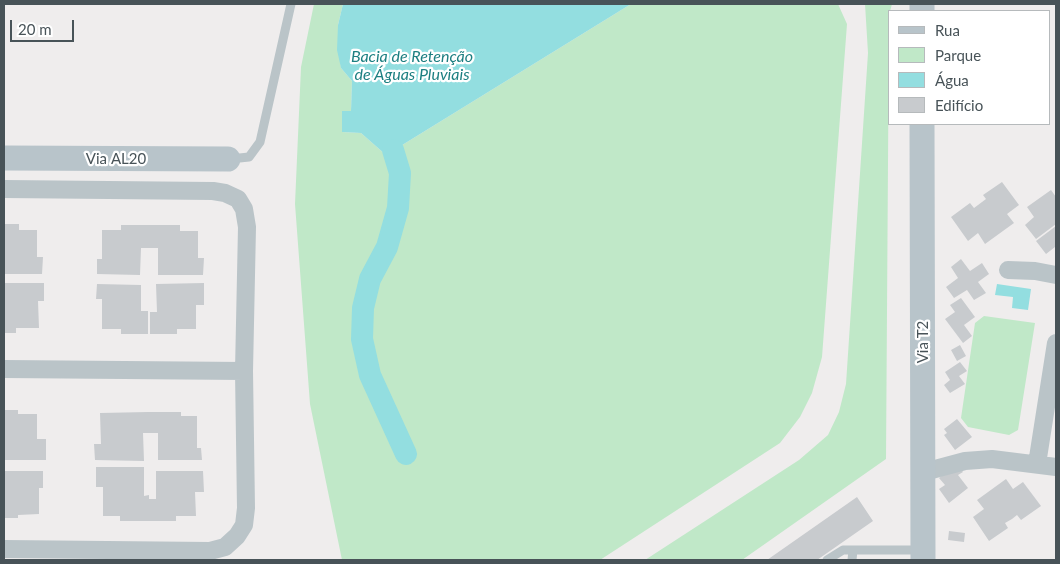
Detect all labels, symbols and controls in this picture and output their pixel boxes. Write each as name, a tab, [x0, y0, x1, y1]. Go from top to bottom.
scale bar	[12, 10, 76, 42]
legend	[888, 10, 1050, 125]
text: 20 m	[18, 20, 52, 38]
text: Rua	[935, 21, 960, 39]
text: Parque	[935, 46, 981, 64]
water label: Bacia de Retenção de Águas Pluviais	[351, 47, 473, 85]
text: Água	[935, 71, 969, 89]
text: Edifício	[935, 96, 983, 114]
street label: Via AL20	[86, 150, 146, 168]
street label: Via T2	[914, 321, 932, 363]

